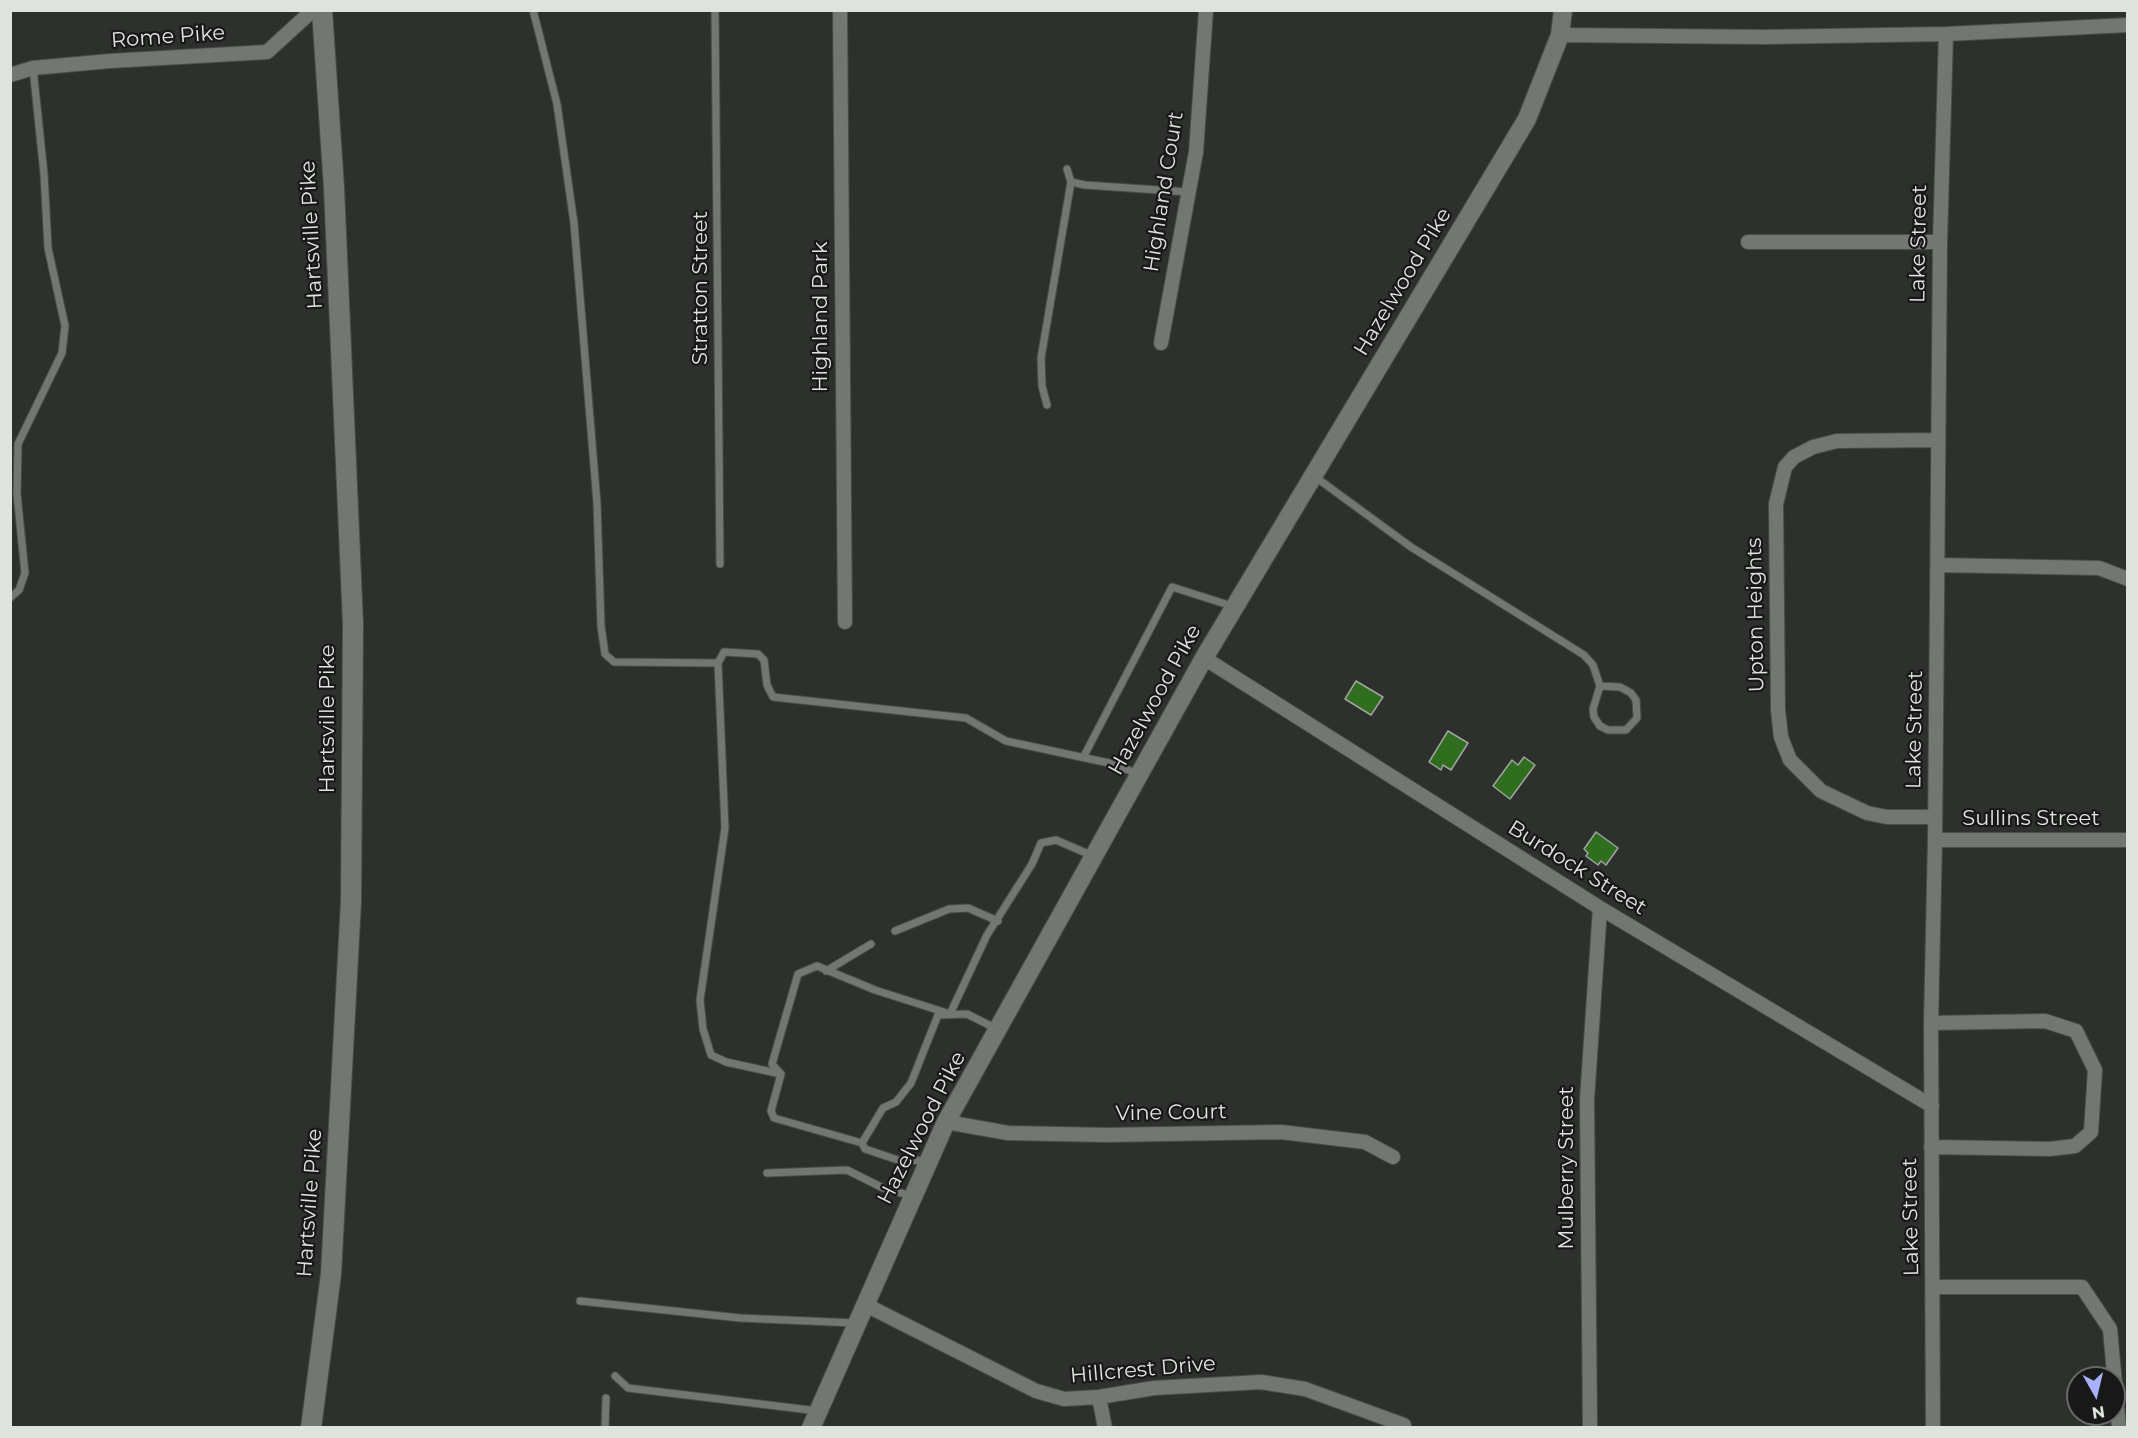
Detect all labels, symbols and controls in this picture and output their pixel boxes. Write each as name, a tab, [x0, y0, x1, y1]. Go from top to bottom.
street label: Rome Pike	[110, 20, 226, 54]
street label: Highland Court	[1139, 110, 1189, 274]
street label: Hartsville Pike	[296, 160, 328, 310]
street label: Lake Street	[1905, 185, 1933, 303]
street label: Hazelwood Pike	[1349, 203, 1457, 361]
street label: Stratton Street	[688, 211, 714, 365]
street label: Highland Park	[808, 241, 834, 393]
street label: Upton Heights	[1742, 537, 1770, 693]
street label: Hazelwood Pike	[1103, 620, 1207, 780]
street label: Hartsville Pike	[315, 645, 341, 793]
street label: Lake Street	[1901, 671, 1929, 789]
street label: Sullins Street	[1962, 806, 2100, 832]
street label: Burdock Street	[1503, 815, 1651, 921]
street label: Hazelwood Pike	[873, 1047, 971, 1209]
street label: Mulberry Street	[1554, 1086, 1580, 1250]
street label: Vine Court	[1115, 1099, 1227, 1127]
street label: Hartsville Pike	[292, 1128, 328, 1278]
street label: Lake Street	[1897, 1158, 1925, 1276]
street label: Hillcrest Drive	[1069, 1351, 1217, 1389]
north arrow	[2066, 1366, 2126, 1426]
text: N	[2091, 1402, 2106, 1423]

